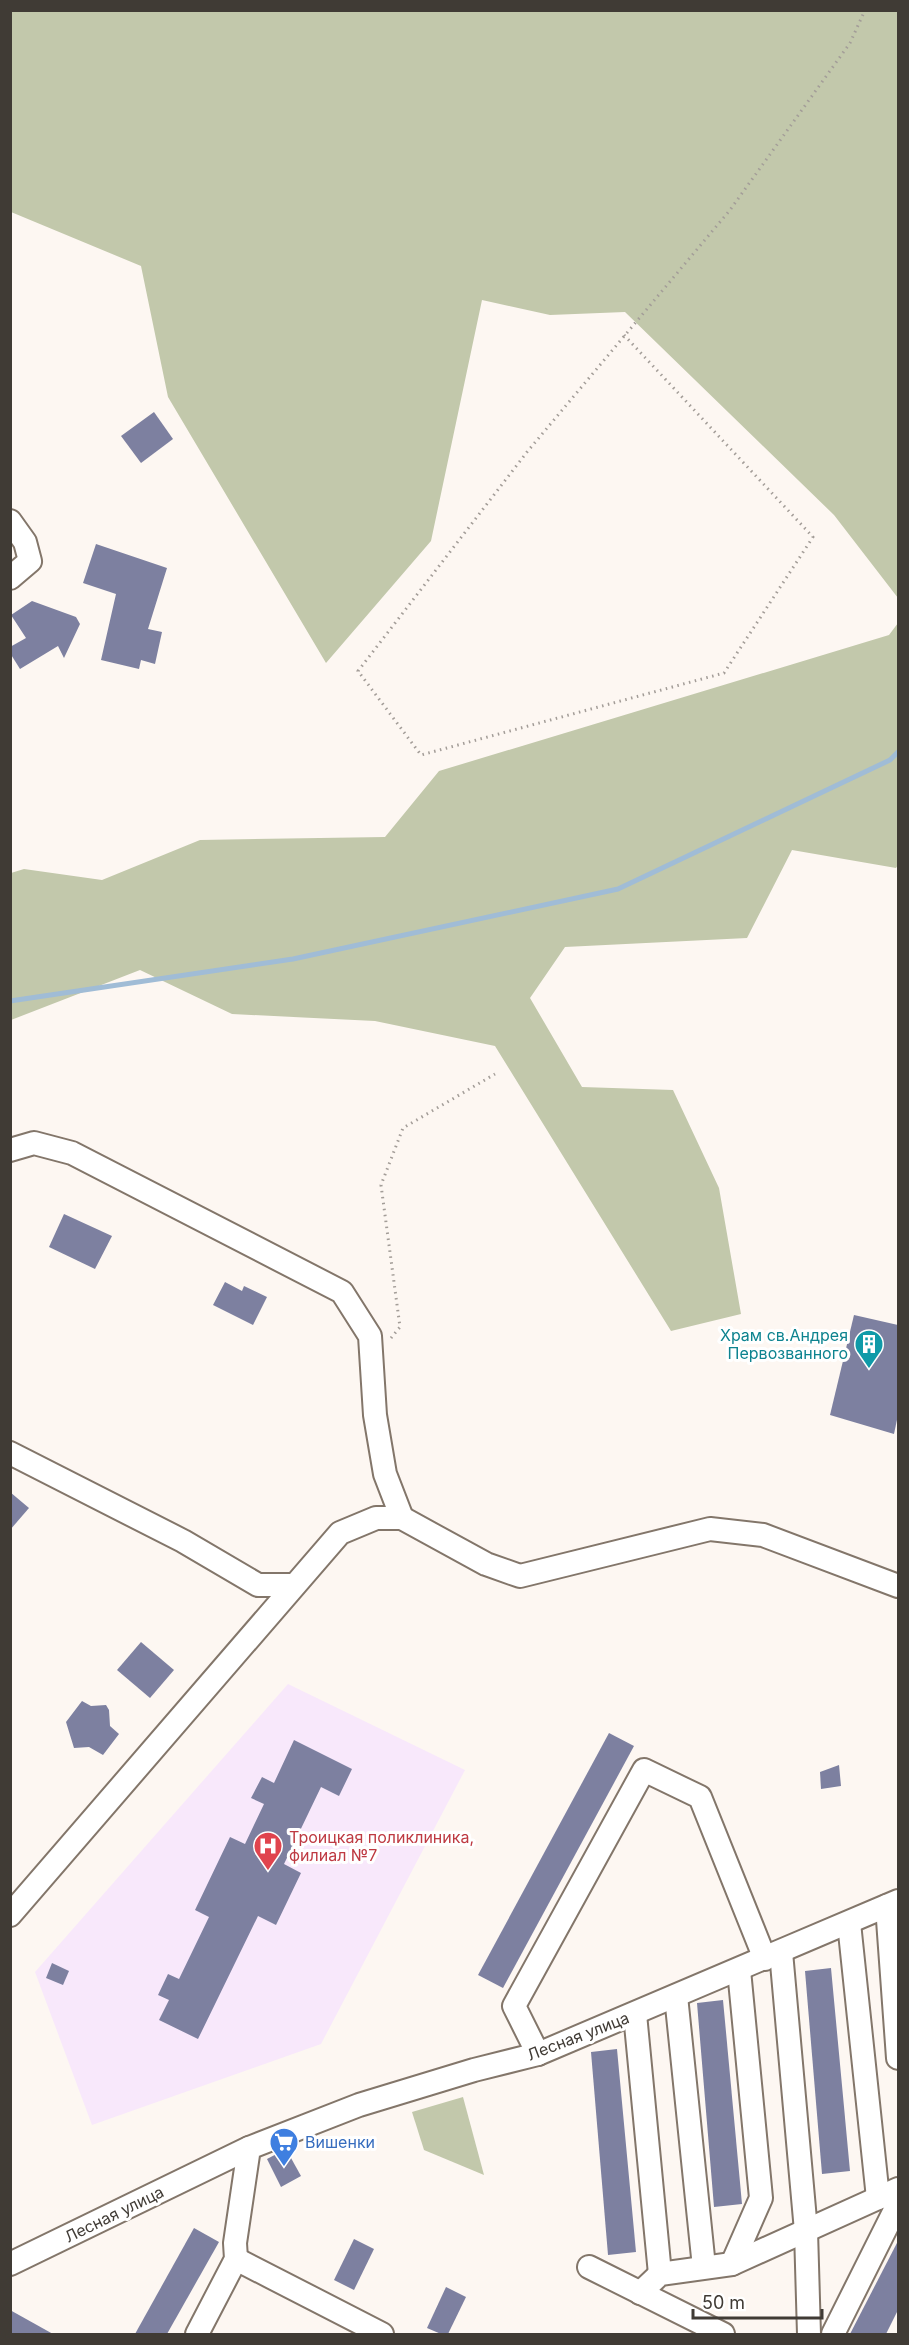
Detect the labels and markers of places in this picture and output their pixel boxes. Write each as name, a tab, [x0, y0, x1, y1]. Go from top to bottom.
place label: Храм св.Андрея Первозванного	[720, 1325, 848, 1363]
building icon: Храм св.Андрея Первозванного	[853, 1328, 885, 1370]
place label: Троицкая поликлиника, филиал №7	[289, 1827, 474, 1865]
hospital icon: Троицкая поликлиника, филиал №7	[252, 1830, 284, 1872]
supermarket icon: Вишенки	[268, 2126, 300, 2168]
place label: Вишенки	[305, 2132, 375, 2152]

